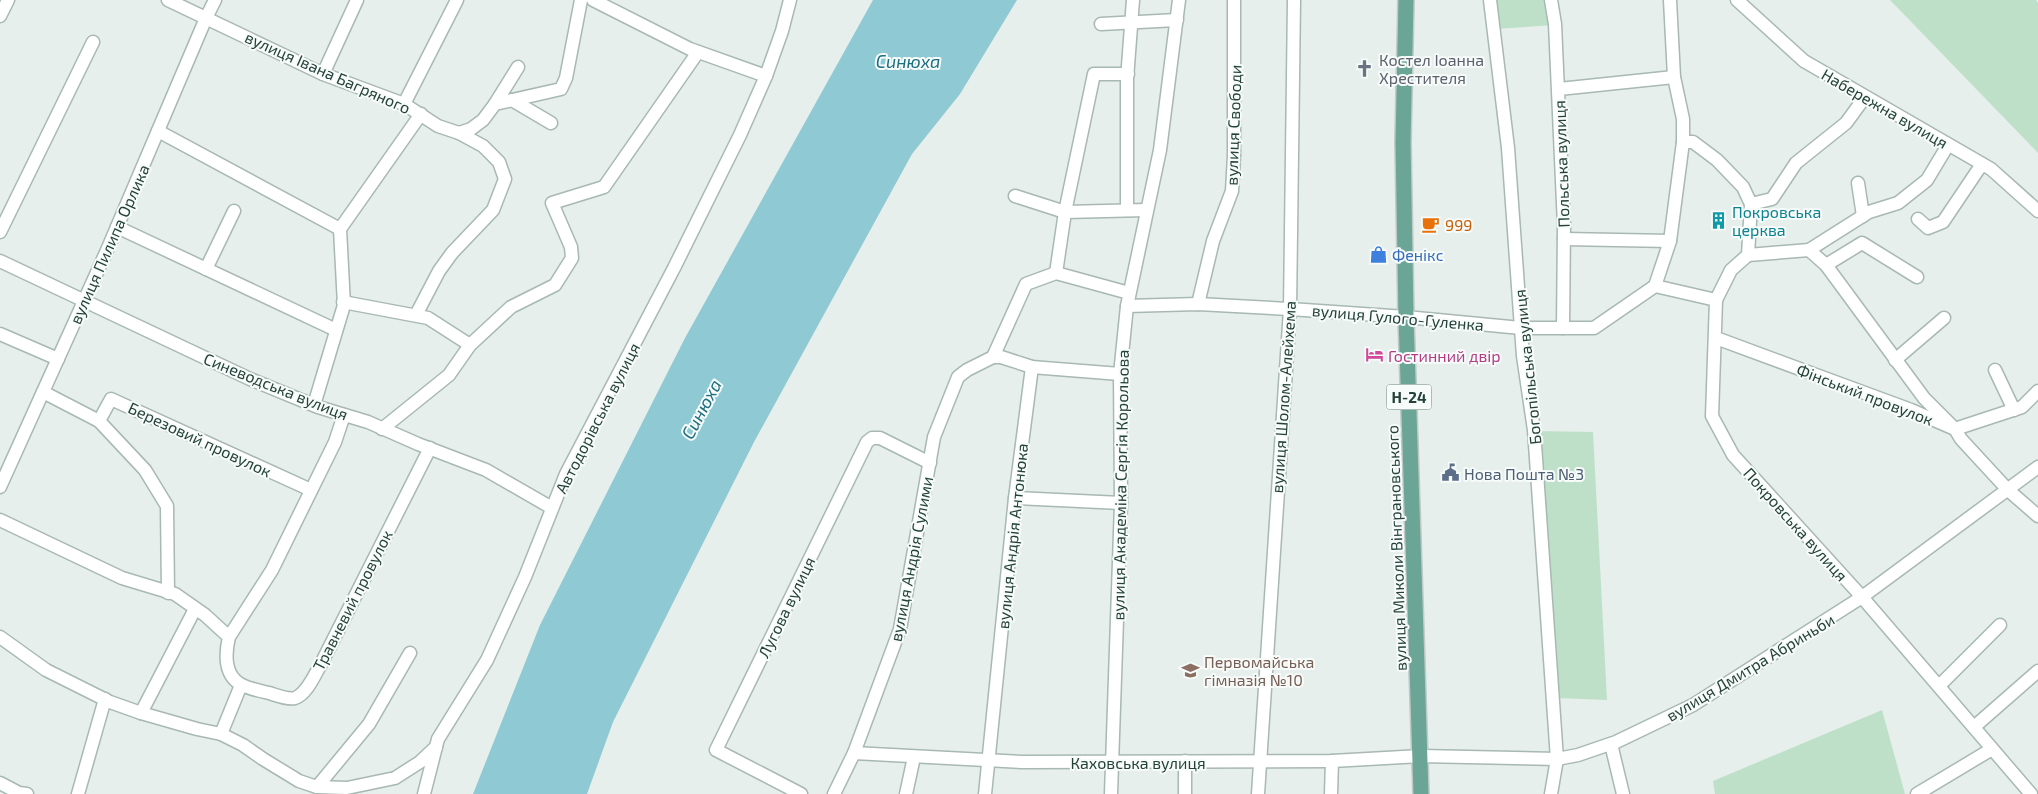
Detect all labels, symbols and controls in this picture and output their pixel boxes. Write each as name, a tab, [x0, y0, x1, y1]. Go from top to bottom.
street label: вулиця Івана Багряного	[242, 27, 414, 118]
water label: Синюха	[876, 50, 940, 72]
place label: Костел Іоанна Хрестителя	[1379, 50, 1484, 87]
church icon: Костел Іоанна Хрестителя	[1355, 58, 1375, 78]
street label: вулиця Свободи	[1221, 64, 1246, 186]
street label: Набережна вулиця	[1818, 64, 1952, 153]
street label: Польська вулиця	[1549, 100, 1574, 228]
street label: вулиця Пилипа Орлика	[65, 161, 154, 327]
place label: Покровська церква	[1732, 202, 1821, 239]
building icon: Покровська церква	[1708, 210, 1728, 230]
cafe icon: 999	[1421, 214, 1441, 234]
place label: 999	[1445, 215, 1472, 234]
shop icon: Фенікс	[1368, 244, 1388, 264]
place label: Фенікс	[1392, 245, 1444, 264]
street label: Богопільська вулиця	[1509, 288, 1546, 446]
street label: вулиця Шолом-Алейхема	[1267, 300, 1300, 494]
street label: вулиця Гулого-Гуленка	[1311, 300, 1485, 335]
street label: Автодорівська вулиця	[551, 340, 644, 497]
hotel icon: Гостинний двір	[1364, 345, 1384, 365]
place label: Гостинний двір	[1388, 346, 1501, 365]
street label: Синеводська вулиця	[201, 348, 351, 425]
street label: вулиця Академіка Сергія Корольова	[1108, 349, 1133, 621]
street label: Фінський провулок	[1794, 359, 1936, 430]
water label: Синюха	[676, 375, 726, 443]
road number: Н-24	[1386, 384, 1432, 410]
street label: Березовий провулок	[125, 398, 275, 482]
street label: вулиця Миколи Вінграновського	[1382, 425, 1411, 671]
street label: вулиця Андрія Антонюка	[993, 442, 1032, 630]
public building icon: Нова Пошта №3	[1440, 463, 1460, 483]
street label: Покровська вулиця	[1739, 463, 1852, 585]
place label: Нова Пошта №3	[1464, 464, 1584, 483]
street label: вулиця Андрія Сулими	[886, 475, 937, 643]
street label: Травневий провулок	[308, 526, 397, 674]
street label: Лугова вулиця	[753, 553, 820, 661]
street label: вулиця Дмитра Абриньби	[1662, 609, 1838, 726]
place label: Первомайська гімназія №10	[1204, 652, 1314, 689]
school or university icon: Первомайська гімназія №10	[1180, 660, 1200, 680]
street label: Каховська вулиця	[1070, 753, 1206, 773]

